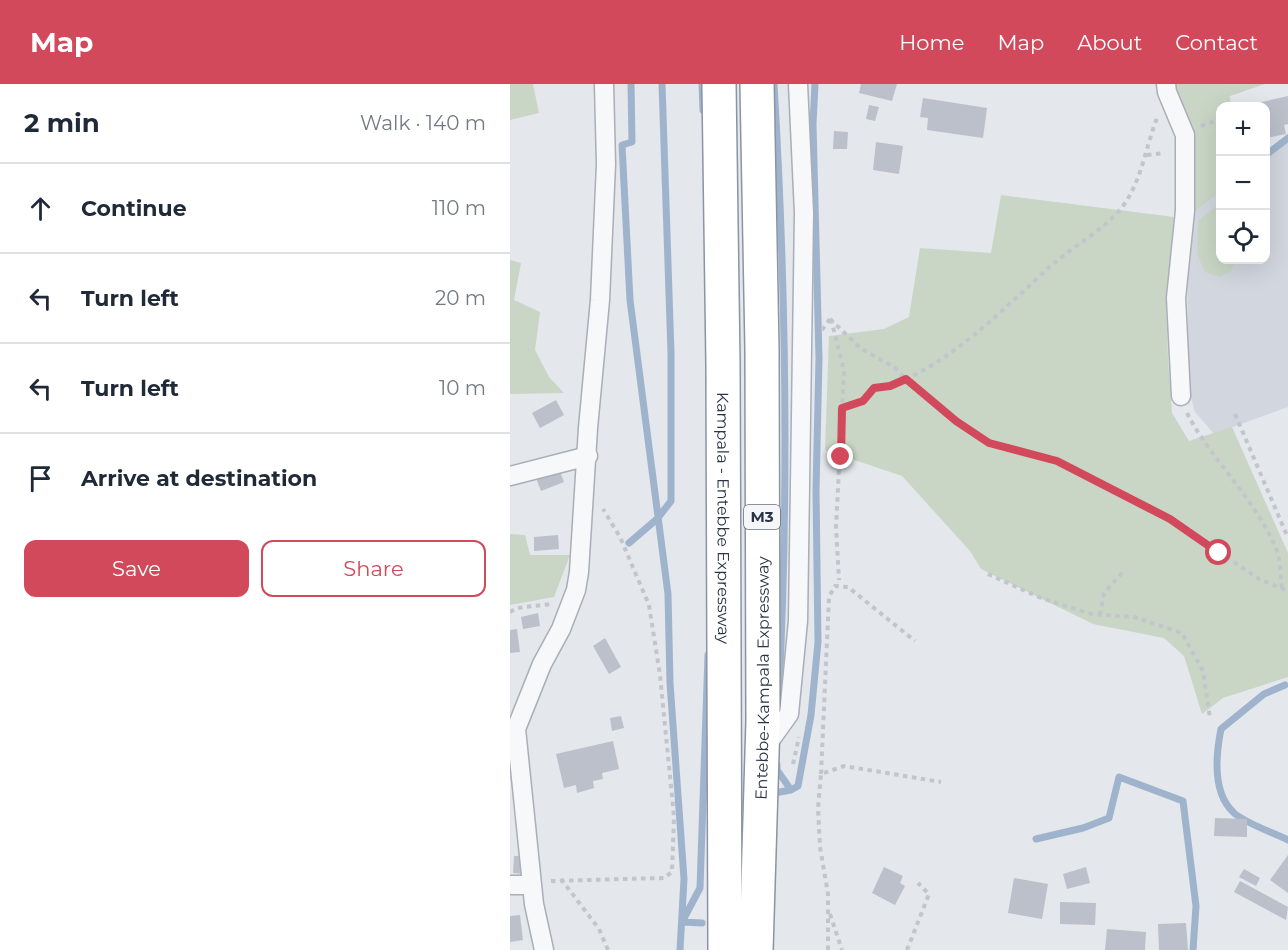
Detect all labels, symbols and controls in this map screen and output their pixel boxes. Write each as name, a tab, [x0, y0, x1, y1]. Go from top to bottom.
text: Map	[30, 25, 93, 59]
text: Home	[899, 30, 964, 55]
text: Map	[997, 30, 1044, 55]
text: About	[1077, 30, 1142, 55]
text: Contact	[1175, 30, 1258, 55]
map controls	[1216, 102, 1270, 264]
button: +	[1216, 102, 1270, 156]
text: 2 min	[24, 107, 100, 139]
text: Walk · 140 m	[360, 111, 486, 135]
button: −	[1216, 156, 1270, 210]
icon: ahead	[24, 192, 57, 225]
text: Continue	[81, 195, 187, 222]
text: 110 m	[432, 196, 486, 220]
button: locate	[1216, 210, 1270, 264]
icon: left	[24, 282, 57, 315]
text: Turn left	[81, 285, 179, 312]
text: 20 m	[435, 286, 486, 310]
icon: left	[24, 372, 57, 405]
text: Turn left	[81, 375, 179, 402]
text: 10 m	[439, 376, 486, 400]
street label: Kampala - Entebbe Expressway	[713, 392, 733, 644]
route end	[827, 443, 853, 469]
icon: arrive	[24, 462, 57, 495]
text: Arrive at destination	[81, 465, 317, 492]
road number: M3	[744, 505, 780, 529]
route start	[1205, 539, 1231, 565]
button: Save	[24, 540, 249, 597]
button: Share	[261, 540, 486, 597]
street label: Entebbe-Kampala Expressway	[752, 556, 773, 800]

